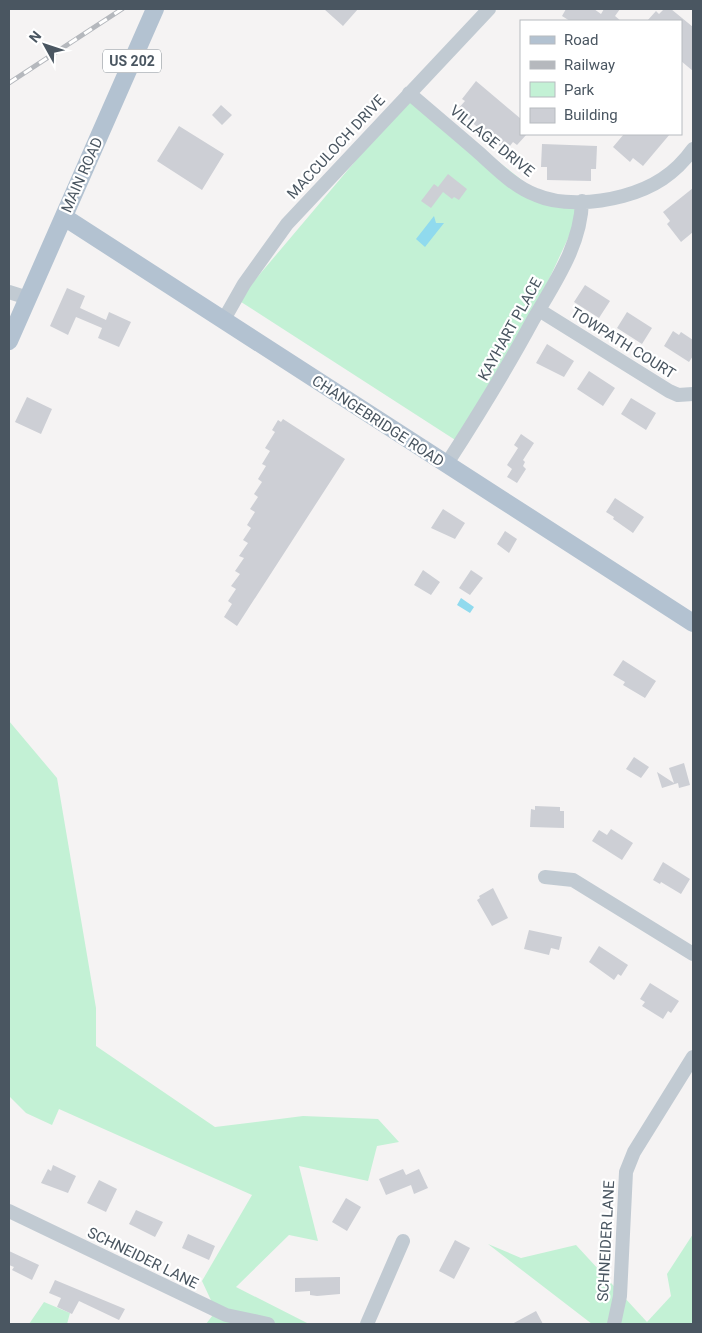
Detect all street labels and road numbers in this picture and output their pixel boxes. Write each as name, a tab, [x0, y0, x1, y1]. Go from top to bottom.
road number: US 202	[103, 49, 161, 72]
street label: MACCULOCH DRIVE	[283, 91, 389, 203]
street label: VILLAGE DRIVE	[446, 101, 538, 181]
street label: MAIN ROAD	[57, 135, 107, 215]
street label: KAYHART PLACE	[474, 274, 546, 384]
street label: TOWPATH COURT	[567, 303, 679, 383]
street label: CHANGEBRIDGE ROAD	[309, 372, 447, 470]
street label: SCHNEIDER LANE	[594, 1180, 618, 1302]
street label: SCHNEIDER LANE	[85, 1223, 202, 1293]

